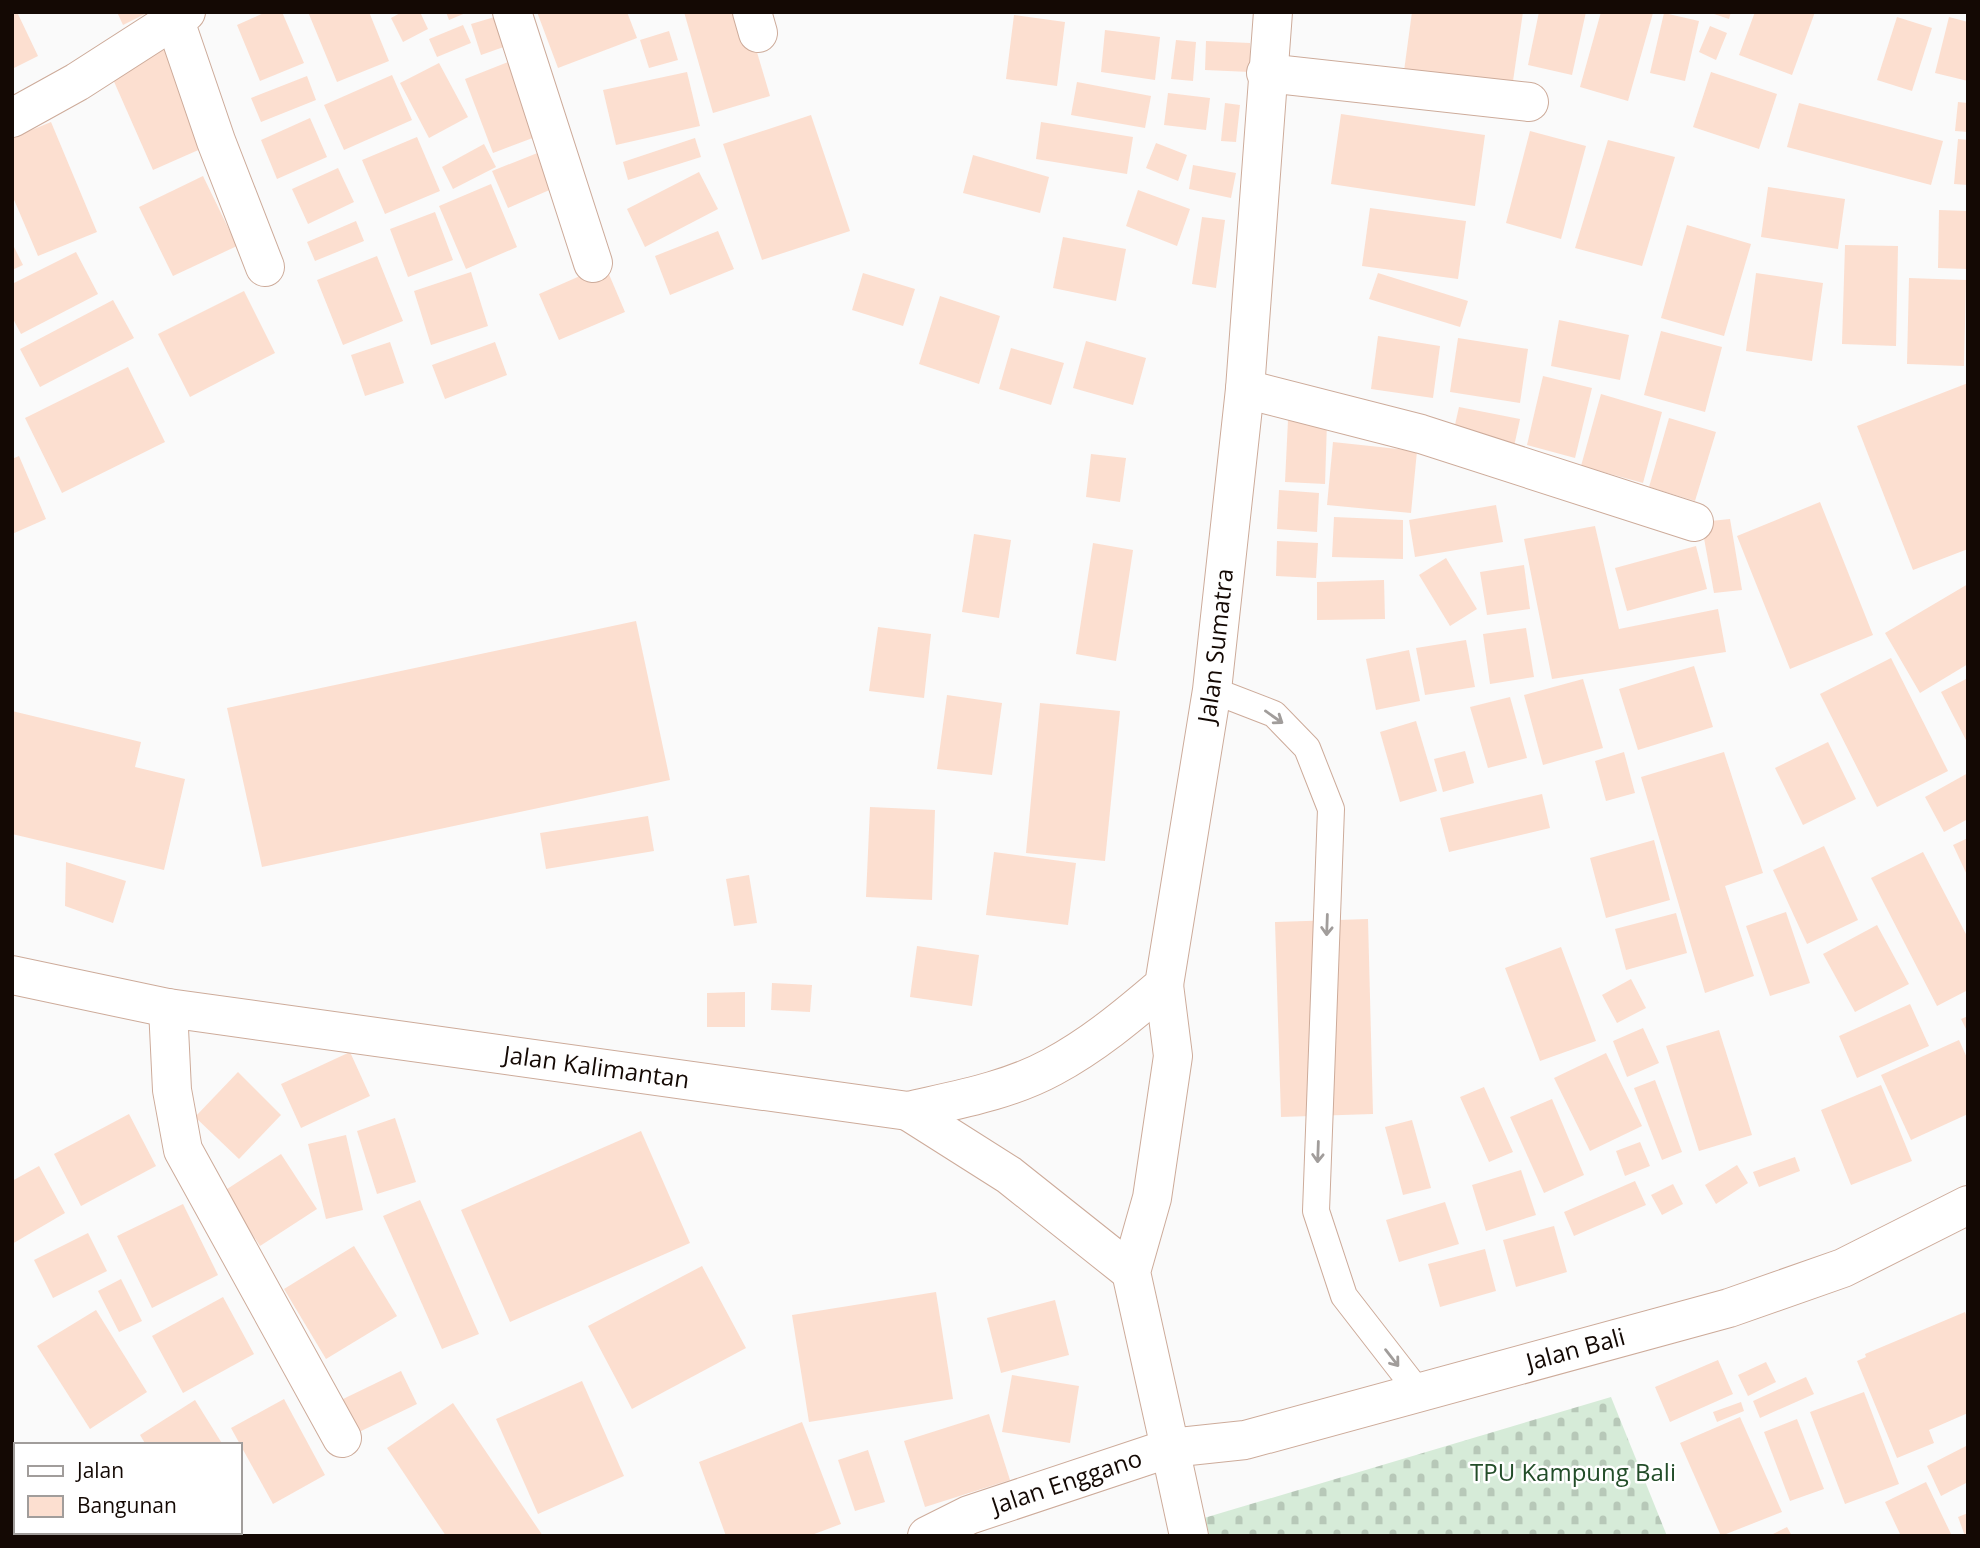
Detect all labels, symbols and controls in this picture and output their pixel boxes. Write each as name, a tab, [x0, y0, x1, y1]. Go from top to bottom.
street label: Jalan Sumatra	[1189, 567, 1240, 727]
one-way arrow	[1264, 709, 1283, 724]
one-way arrow	[1320, 913, 1333, 936]
street label: Jalan Kalimantan	[500, 1037, 692, 1095]
one-way arrow	[1312, 1140, 1325, 1163]
street label: Jalan Bali	[1520, 1319, 1628, 1378]
one-way arrow	[1385, 1349, 1400, 1367]
street label: Jalan Enggano	[985, 1441, 1146, 1522]
legend	[14, 1443, 242, 1534]
park label: TPU Kampung Bali	[1470, 1455, 1676, 1488]
text: Jalan	[75, 1456, 124, 1484]
text: Bangunan	[77, 1491, 177, 1519]

